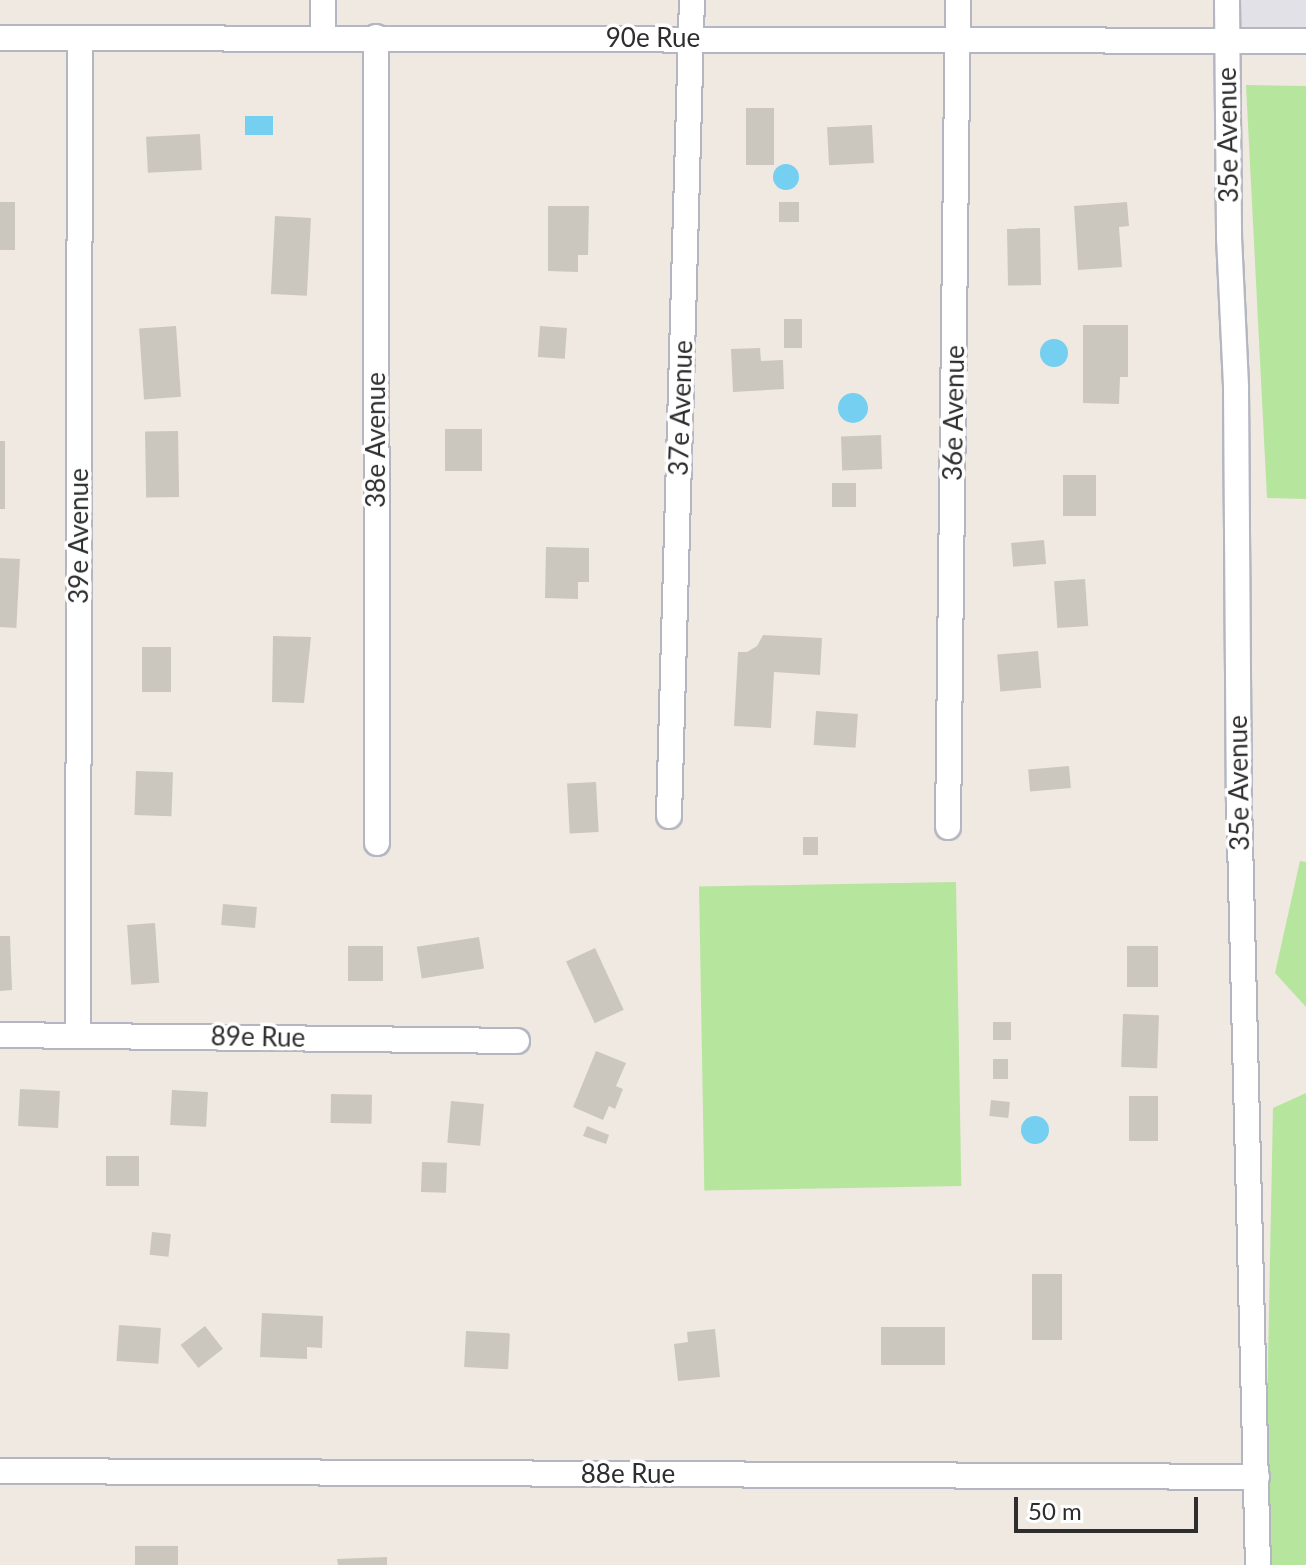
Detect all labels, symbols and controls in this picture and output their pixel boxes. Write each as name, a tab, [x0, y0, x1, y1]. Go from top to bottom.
street label: 90e Rue	[606, 22, 700, 54]
street label: 35e Avenue	[1211, 66, 1245, 204]
street label: 37e Avenue	[663, 339, 699, 477]
street label: 36e Avenue	[937, 344, 971, 482]
street label: 38e Avenue	[360, 372, 392, 508]
street label: 39e Avenue	[63, 468, 95, 604]
street label: 35e Avenue	[1222, 714, 1256, 852]
street label: 89e Rue	[210, 1021, 306, 1053]
street label: 88e Rue	[581, 1458, 675, 1490]
scale bar	[1018, 1481, 1202, 1531]
text: 50 m	[1028, 1496, 1082, 1525]

